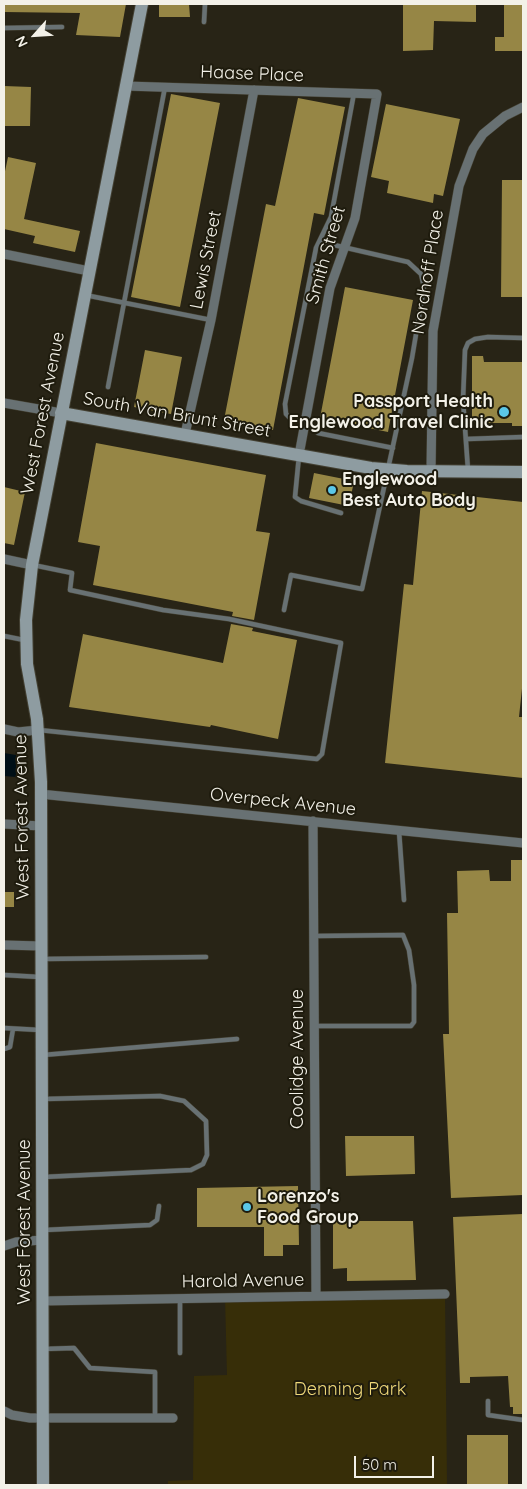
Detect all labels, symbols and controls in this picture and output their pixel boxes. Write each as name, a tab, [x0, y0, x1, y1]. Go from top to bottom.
north arrow	[10, 10, 60, 60]
text: N	[11, 33, 32, 50]
street label: Haase Place	[200, 61, 304, 87]
street label: Smith Street	[302, 204, 350, 306]
street label: Nordhoff Place	[408, 208, 448, 336]
street label: Lewis Street	[186, 209, 226, 311]
street label: West Forest Avenue	[17, 330, 69, 496]
street label: South Van Brunt Street	[82, 388, 272, 442]
place label: Passport Health Englewood Travel Clinic	[288, 391, 493, 434]
marker: Passport Health Englewood Travel Clinic	[497, 405, 511, 419]
place label: Englewood Best Auto Body	[342, 469, 476, 512]
marker: Englewood Best Auto Body	[326, 484, 338, 496]
street label: West Forest Avenue	[10, 734, 34, 900]
street label: Overpeck Avenue	[209, 784, 357, 820]
street label: Coolidge Avenue	[287, 989, 309, 1129]
street label: West Forest Avenue	[14, 1139, 36, 1305]
place label: Lorenzo's Food Group	[257, 1186, 359, 1228]
marker: Lorenzo's Food Group	[241, 1201, 253, 1213]
street label: Harold Avenue	[182, 1269, 304, 1293]
park label: Denning Park	[294, 1379, 406, 1401]
scale bar	[357, 1446, 437, 1478]
text: 50 m	[362, 1455, 397, 1474]

